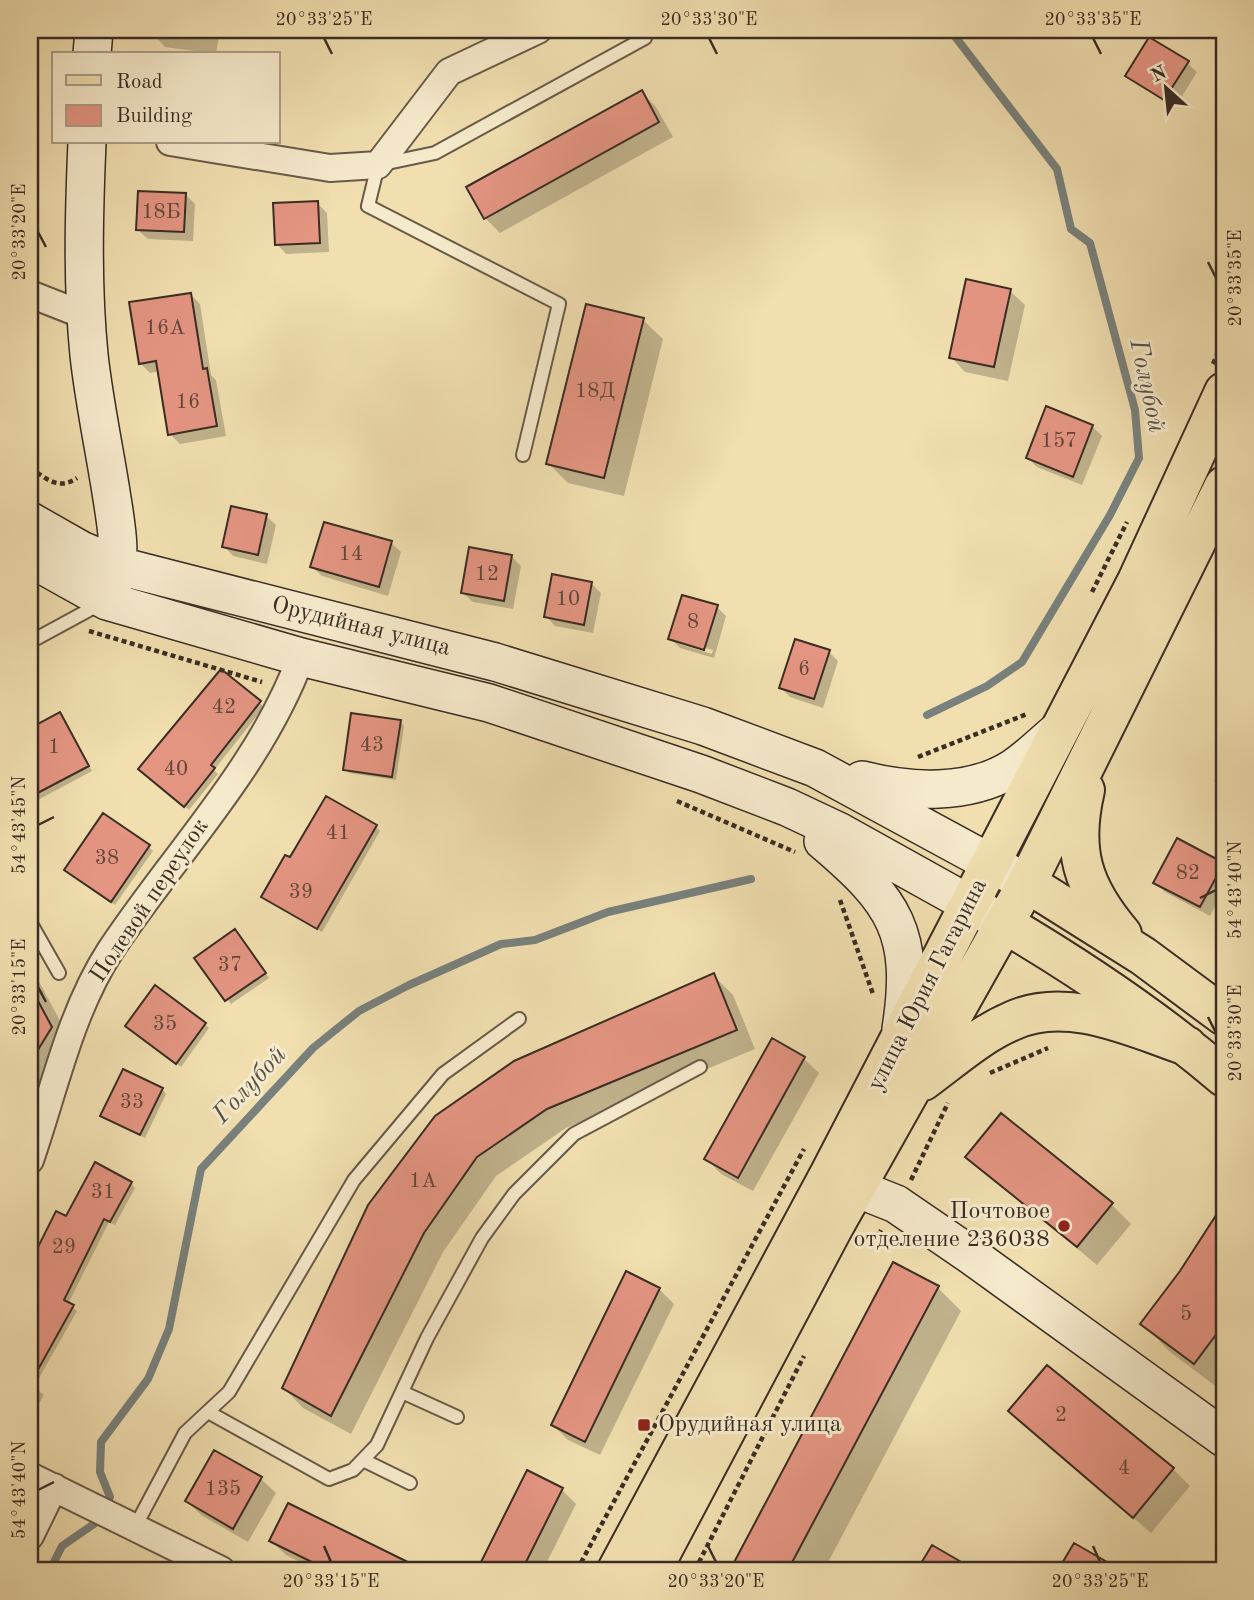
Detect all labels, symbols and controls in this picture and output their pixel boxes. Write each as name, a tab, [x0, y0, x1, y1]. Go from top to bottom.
text: 20°33'25"E	[276, 11, 372, 29]
text: 20°33'30"E	[661, 11, 757, 29]
text: 20°33'35"E	[1045, 11, 1141, 29]
legend	[52, 52, 280, 144]
north arrow	[1132, 52, 1202, 122]
text: N	[1149, 63, 1171, 87]
text: Road	[116, 72, 163, 93]
text: Building	[116, 106, 193, 127]
text: 20°33'20"E	[11, 184, 29, 280]
house number: 18Б	[141, 202, 181, 223]
text: 20°33'35"E	[1227, 230, 1245, 326]
house number: 16А	[145, 318, 185, 339]
water label: Голубой	[1124, 336, 1170, 435]
house number: 18Д	[575, 381, 615, 402]
house number: 16	[176, 392, 200, 413]
house number: 157	[1041, 431, 1077, 452]
house number: 14	[339, 544, 363, 565]
house number: 12	[475, 564, 499, 585]
house number: 10	[556, 589, 580, 610]
street label: Орудийная улица	[269, 593, 453, 661]
house number: 8	[687, 612, 699, 633]
house number: 6	[798, 659, 810, 680]
house number: 42	[212, 697, 236, 718]
house number: 43	[360, 735, 384, 756]
house number: 1	[48, 737, 60, 758]
house number: 40	[164, 759, 188, 780]
text: 54°43'45"N	[11, 776, 29, 874]
street label: Полевой переулок	[86, 815, 214, 987]
house number: 41	[326, 823, 350, 844]
text: 54°43'40"N	[1227, 841, 1245, 939]
house number: 38	[95, 848, 119, 869]
house number: 82	[1176, 863, 1200, 884]
street label: улица Юрия Гагарина	[864, 875, 992, 1095]
house number: 39	[289, 882, 313, 903]
text: 20°33'15"E	[11, 939, 29, 1035]
house number: 37	[218, 955, 242, 976]
text: 20°33'30"E	[1227, 985, 1245, 1081]
house number: 35	[153, 1014, 177, 1035]
water label: Голубой	[207, 1041, 292, 1129]
house number: 33	[120, 1092, 144, 1113]
house number: 1А	[409, 1171, 437, 1192]
house number: 31	[91, 1182, 115, 1203]
place label: Почтовое отделение 236038	[853, 1200, 1050, 1252]
marker: Почтовое отделение 236038	[1056, 1218, 1072, 1234]
house number: 29	[52, 1237, 76, 1258]
house number: 5	[1180, 1304, 1192, 1325]
house number: 2	[1055, 1405, 1067, 1426]
place label: Орудийная улица	[658, 1413, 842, 1437]
marker: Орудийная улица	[636, 1417, 652, 1433]
text: 54°43'40"N	[11, 1441, 29, 1539]
house number: 4	[1118, 1458, 1130, 1479]
house number: 135	[205, 1479, 241, 1500]
text: 20°33'15"E	[283, 1573, 379, 1591]
text: 20°33'20"E	[668, 1573, 764, 1591]
text: 20°33'25"E	[1052, 1573, 1148, 1591]

